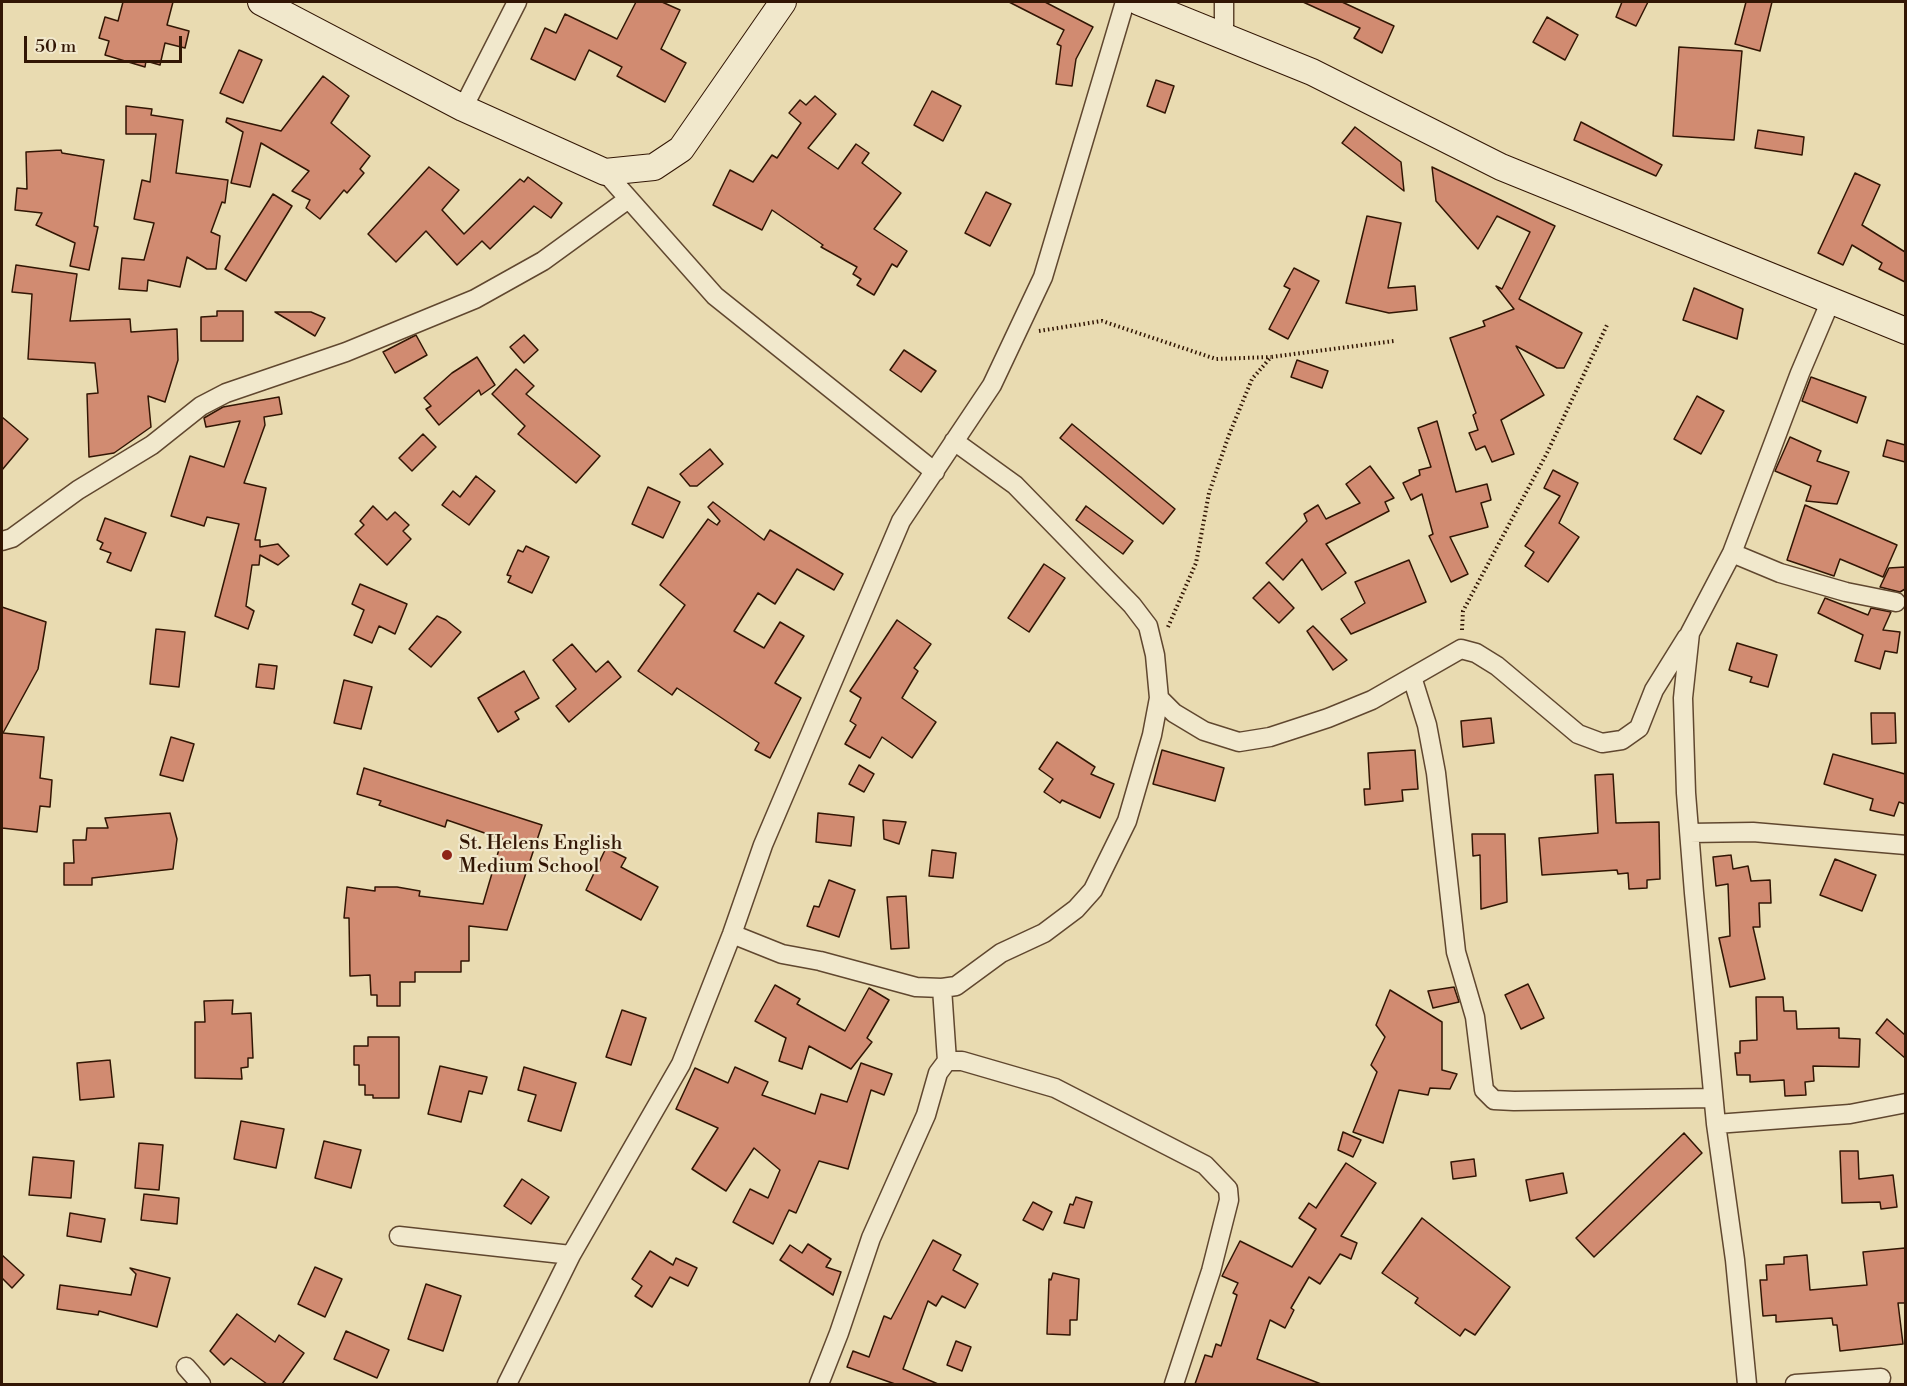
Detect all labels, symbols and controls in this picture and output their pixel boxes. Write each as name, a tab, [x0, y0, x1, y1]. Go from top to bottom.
scale bar	[27, 24, 184, 62]
text: 50 m	[35, 35, 76, 58]
place label: St. Helens English Medium School	[459, 832, 622, 879]
marker: St. Helens English Medium School	[440, 848, 454, 862]

